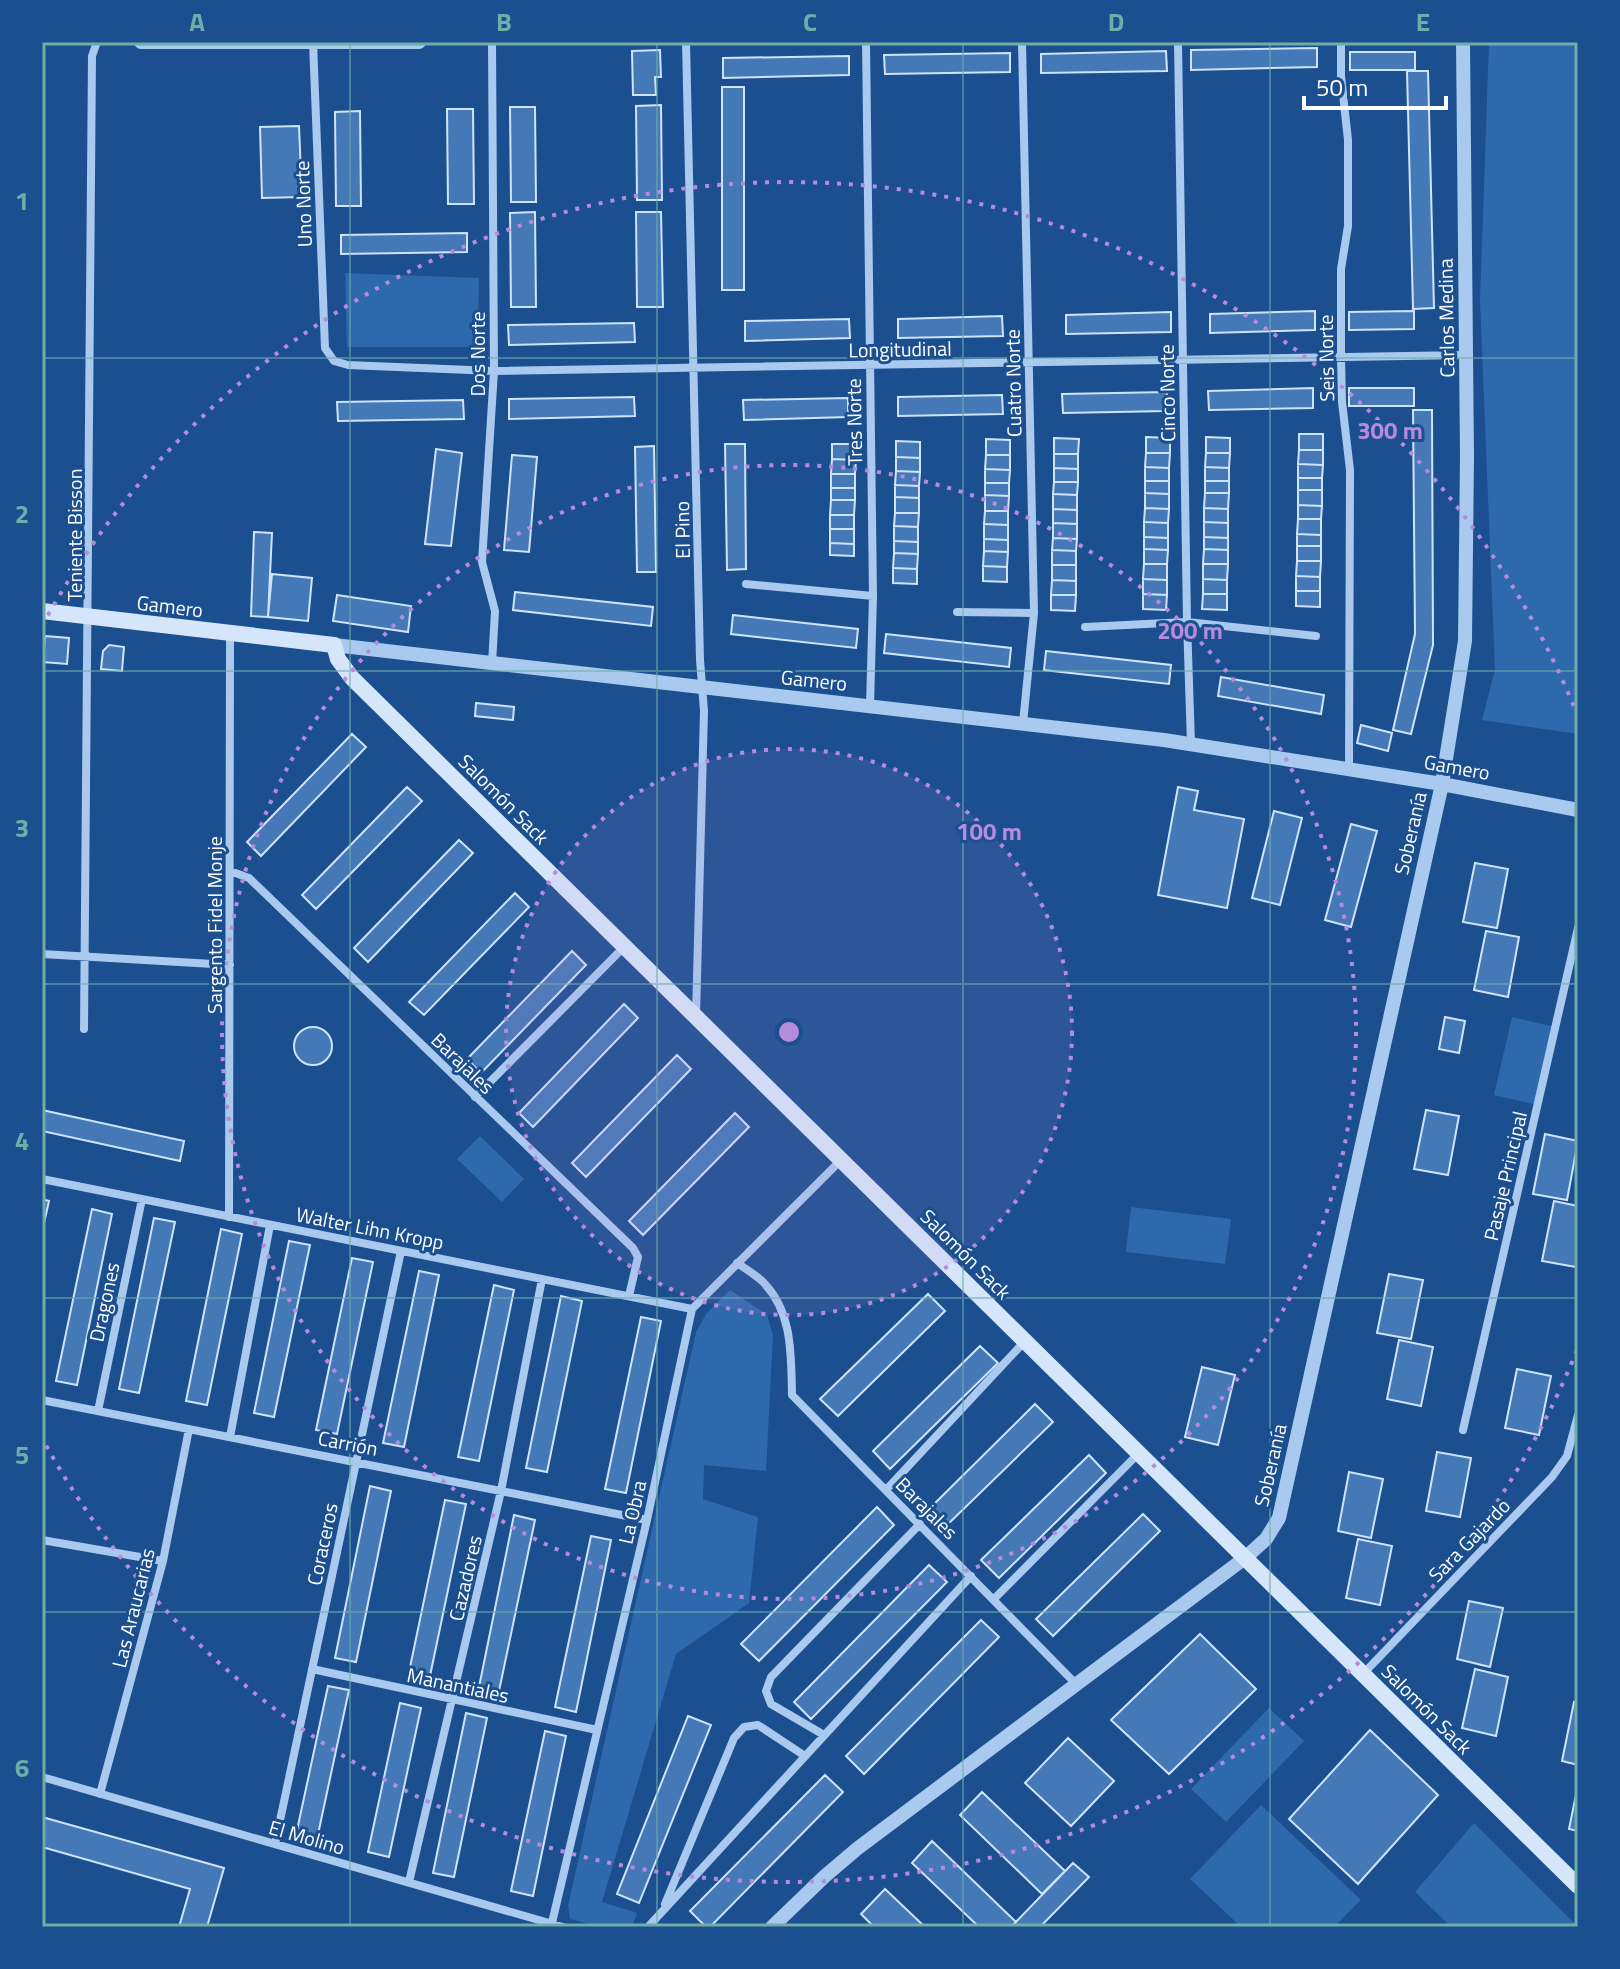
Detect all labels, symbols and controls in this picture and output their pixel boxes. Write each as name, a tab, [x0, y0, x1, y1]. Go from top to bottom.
text: A	[189, 2, 205, 41]
text: B	[496, 2, 512, 41]
text: C	[803, 2, 817, 41]
text: D	[1108, 2, 1124, 41]
text: E	[1416, 2, 1430, 41]
scale bar	[1304, 60, 1446, 110]
text: 50 m	[1316, 69, 1368, 105]
street label: Uno Norte	[286, 160, 320, 248]
text: 1	[15, 181, 29, 220]
street label: Carlos Medina	[1429, 258, 1463, 378]
street label: Dos Norte	[462, 311, 493, 397]
street label: Seis Norte	[1310, 314, 1342, 402]
street label: Cuatro Norte	[997, 329, 1029, 437]
street label: Longitudinal	[848, 333, 952, 365]
street label: Cinco Norte	[1151, 344, 1183, 442]
street label: Tres Norte	[838, 378, 870, 466]
text: 300 m	[1357, 412, 1423, 448]
street label: Teniente Bisson	[59, 469, 90, 601]
text: 2	[15, 494, 29, 533]
street label: El Pino	[666, 501, 698, 559]
street label: Gamero	[135, 587, 205, 625]
text: 200 m	[1157, 612, 1223, 648]
street label: Gamero	[779, 661, 849, 699]
street label: Salomón Sack	[451, 746, 557, 852]
street label: Gamero	[1422, 746, 1492, 788]
street label: Soberanía	[1385, 789, 1435, 877]
text: 3	[15, 808, 29, 847]
text: 100 m	[956, 813, 1022, 849]
street label: Sargento Fidel Monje	[199, 836, 230, 1014]
centre of rings	[775, 1018, 803, 1046]
street label: Barajales	[424, 1025, 502, 1101]
street label: Pasaje Principal	[1475, 1108, 1535, 1244]
text: 4	[15, 1121, 29, 1160]
street label: Walter Lihn Kropp	[293, 1198, 447, 1258]
street label: Salomón Sack	[913, 1201, 1019, 1307]
street label: Dragones	[80, 1259, 128, 1345]
street label: Soberanía	[1245, 1421, 1295, 1509]
street label: Carrión	[315, 1422, 381, 1464]
text: 5	[15, 1435, 29, 1474]
street label: Barajales	[889, 1470, 965, 1546]
street label: La Obra	[610, 1477, 654, 1547]
street label: Sara Gajardo	[1421, 1491, 1517, 1589]
street label: Coraceros	[298, 1500, 346, 1588]
street label: Cazadores	[440, 1532, 490, 1624]
street label: Las Araucarias	[103, 1545, 163, 1671]
street label: Salomón Sack	[1374, 1656, 1480, 1762]
street label: Manantiales	[404, 1659, 512, 1711]
text: 6	[15, 1748, 29, 1787]
street label: El Molino	[265, 1811, 349, 1863]

